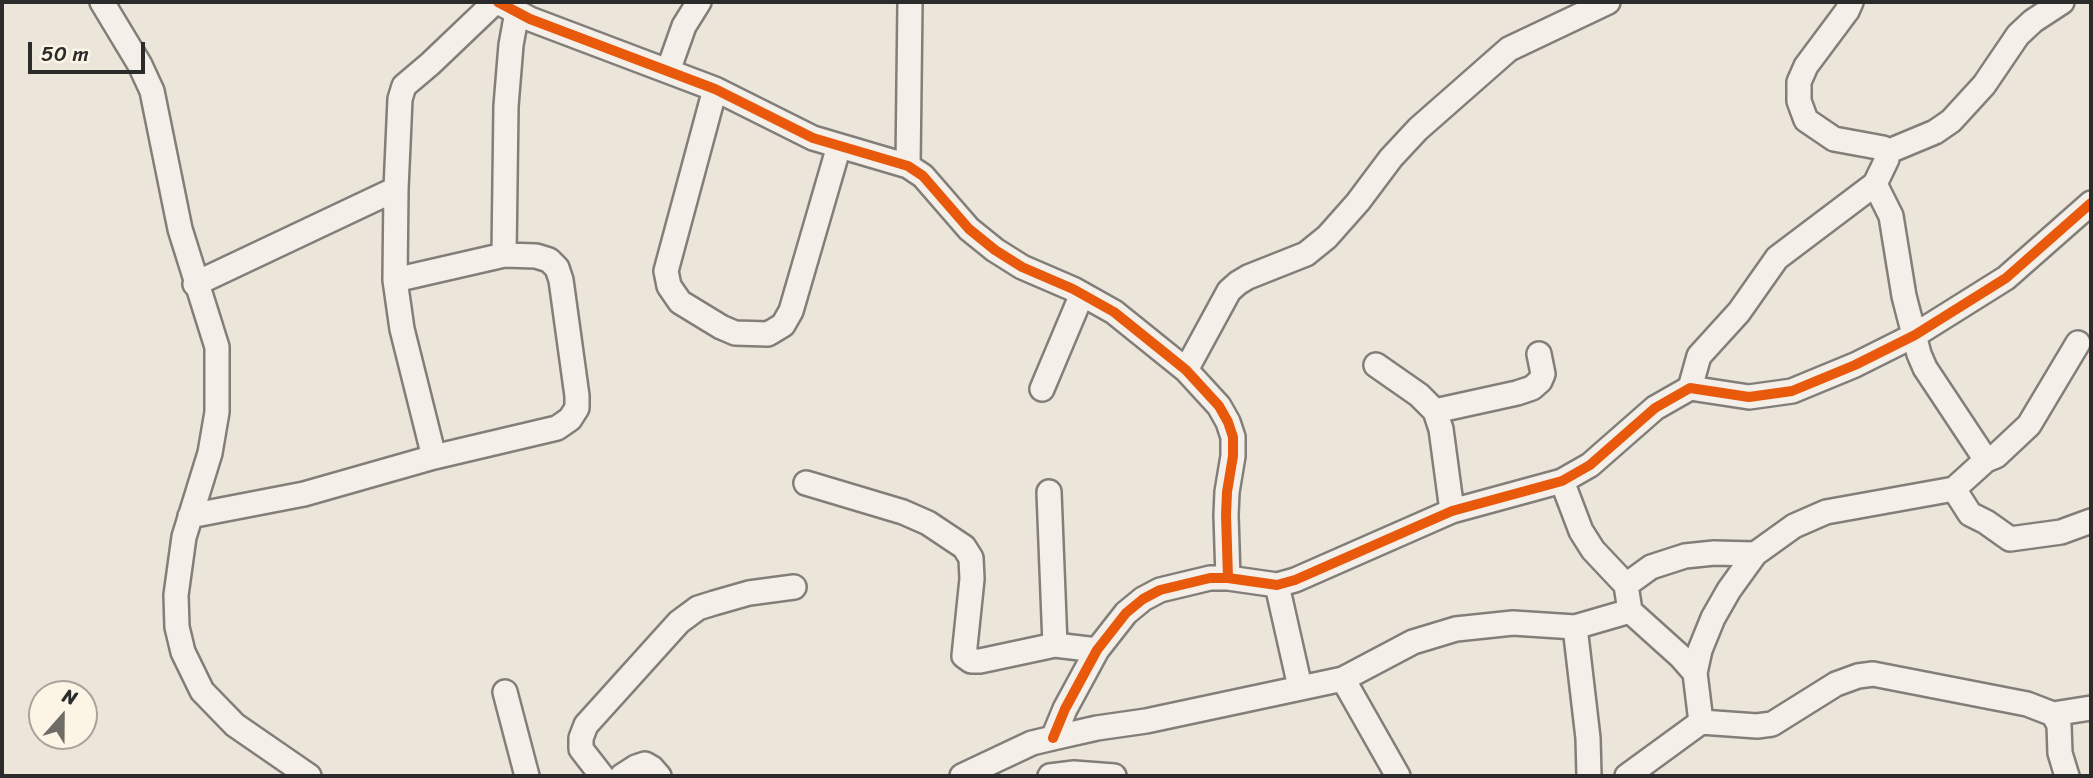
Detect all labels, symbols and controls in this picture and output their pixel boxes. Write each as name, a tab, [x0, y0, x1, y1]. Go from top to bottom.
scale bar	[32, 28, 149, 72]
text: 50 m	[41, 35, 89, 73]
text: N	[58, 679, 82, 715]
north arrow	[28, 680, 98, 750]

